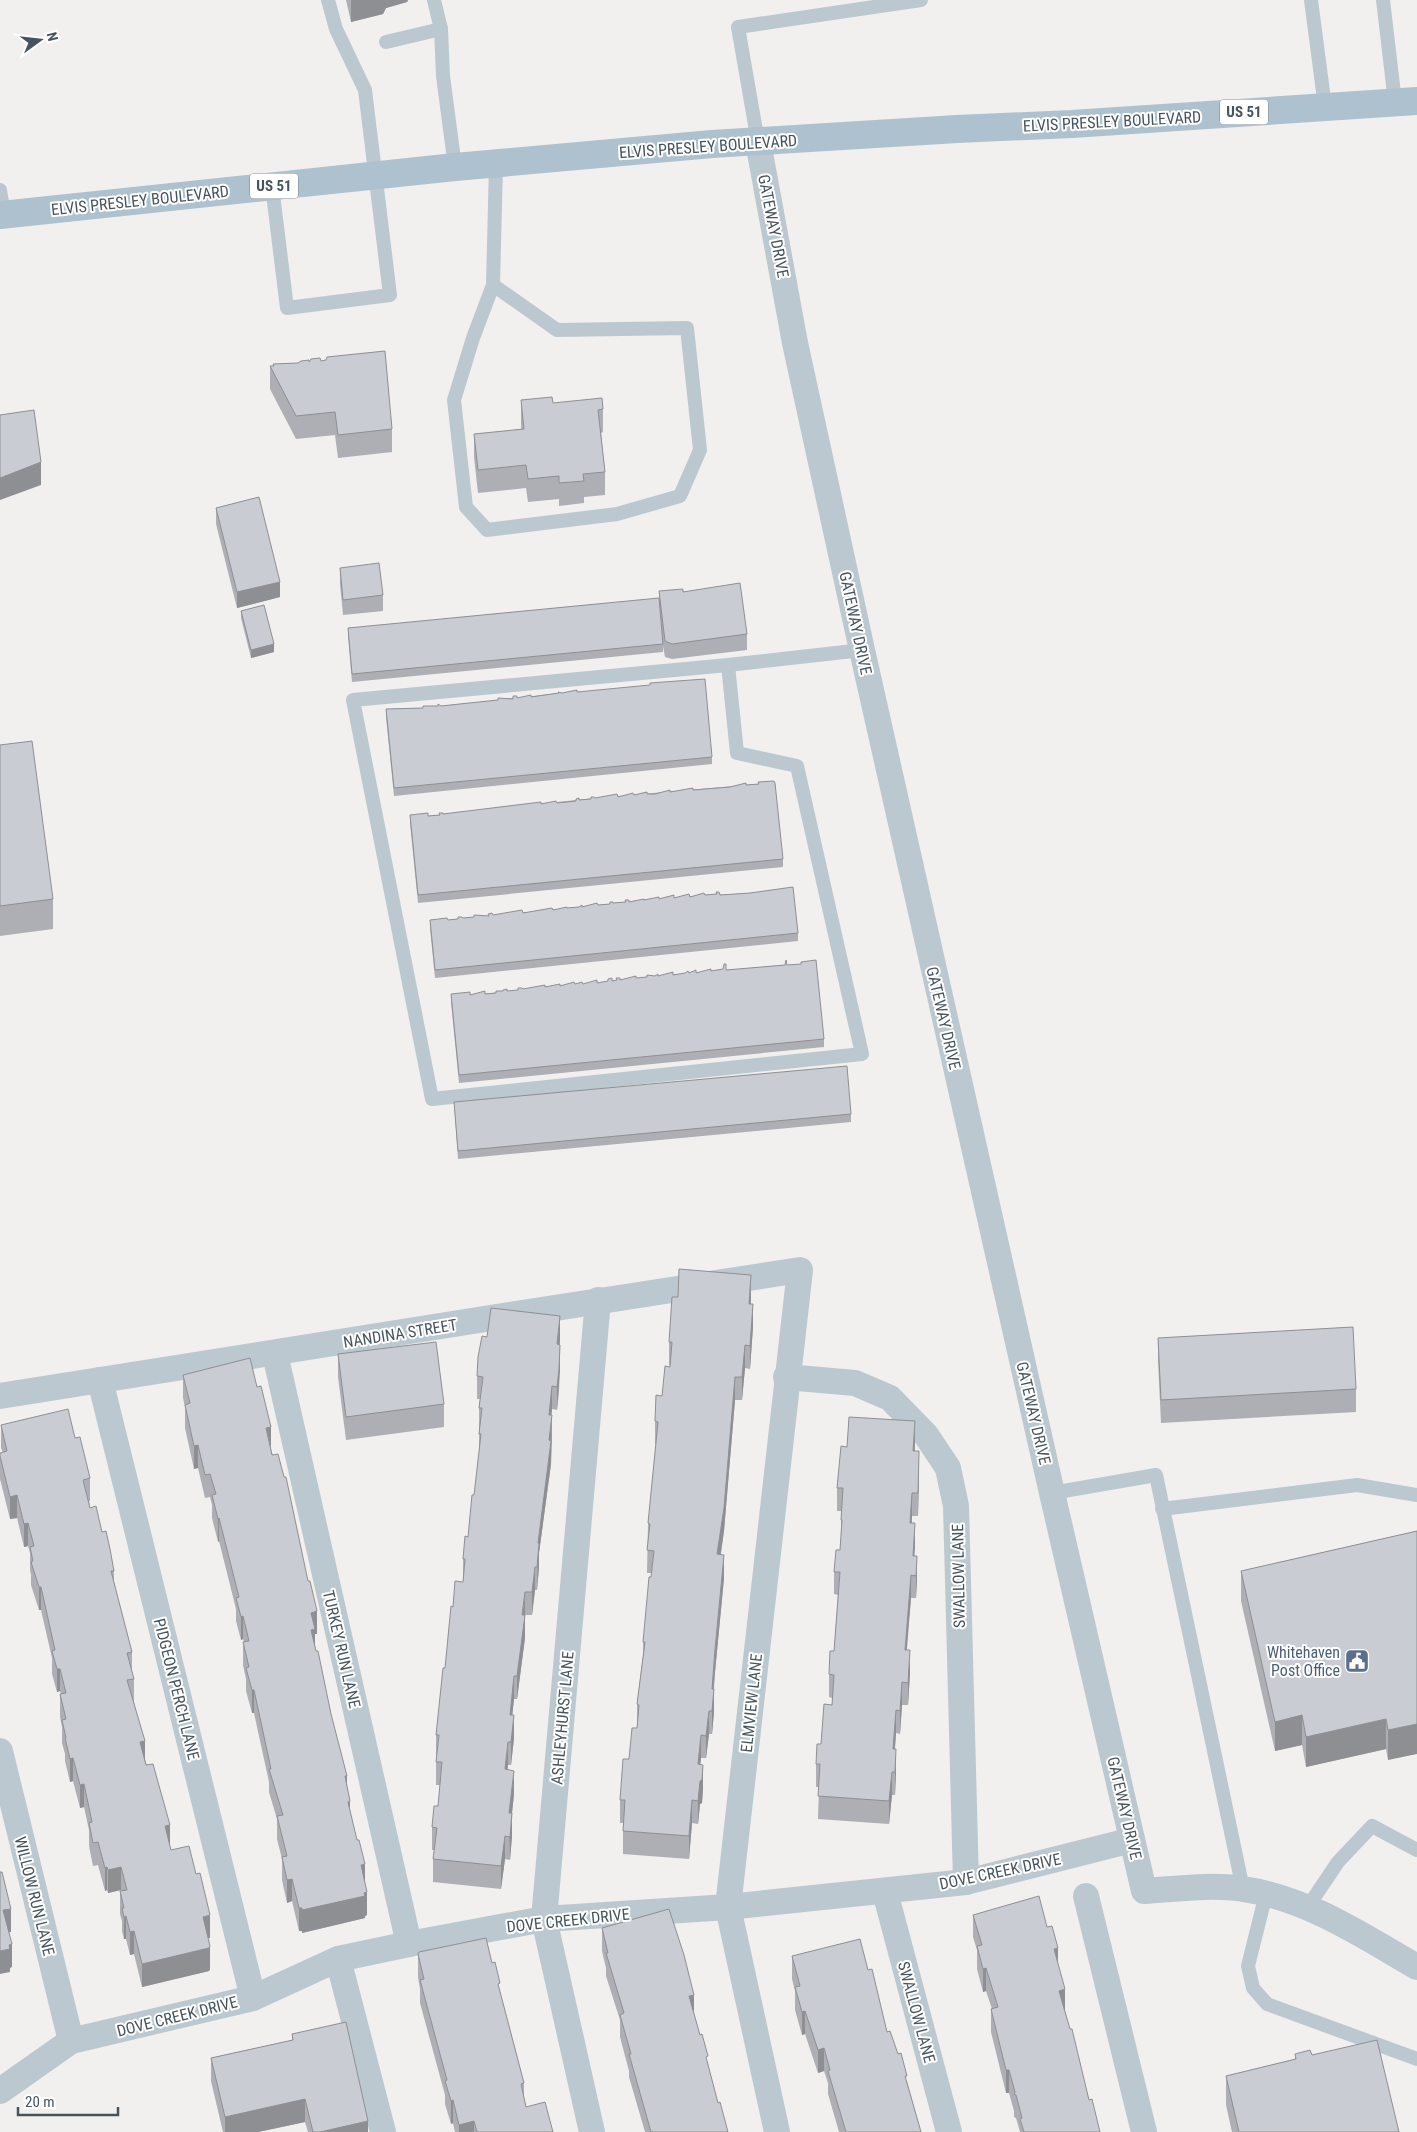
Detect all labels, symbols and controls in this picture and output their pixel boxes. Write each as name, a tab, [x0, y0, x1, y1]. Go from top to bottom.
north arrow	[15, 15, 65, 65]
text: N	[44, 30, 61, 43]
road number: US 51	[1220, 100, 1268, 124]
street label: ELVIS PRESLEY BOULEVARD	[1022, 107, 1202, 136]
street label: ELVIS PRESLEY BOULEVARD	[618, 131, 798, 162]
street label: GATEWAY DRIVE	[754, 173, 793, 279]
road number: US 51	[250, 174, 298, 198]
street label: ELVIS PRESLEY BOULEVARD	[50, 182, 230, 219]
street label: GATEWAY DRIVE	[835, 570, 876, 676]
street label: GATEWAY DRIVE	[922, 965, 965, 1071]
street label: NANDINA STREET	[342, 1315, 458, 1352]
street label: GATEWAY DRIVE	[1012, 1360, 1055, 1466]
street label: SWALLOW LANE	[948, 1524, 969, 1628]
street label: TURKEY RUN LANE	[319, 1588, 364, 1710]
street label: PIDGEON PERCH LANE	[150, 1616, 203, 1762]
place label: Whitehaven Post Office	[1267, 1643, 1340, 1680]
public building icon: Whitehaven Post Office	[1344, 1648, 1370, 1674]
street label: ASHLEYHURST LANE	[547, 1651, 578, 1785]
street label: ELMVIEW LANE	[737, 1653, 766, 1753]
street label: GATEWAY DRIVE	[1103, 1755, 1146, 1861]
street label: WILLOW RUN LANE	[11, 1834, 59, 1958]
street label: DOVE CREEK DRIVE	[938, 1849, 1063, 1894]
street label: DOVE CREEK DRIVE	[506, 1905, 631, 1936]
street label: SWALLOW LANE	[894, 1959, 939, 2065]
street label: DOVE CREEK DRIVE	[115, 1992, 239, 2041]
scale bar	[18, 2084, 118, 2116]
text: 20 m	[25, 2093, 55, 2111]

